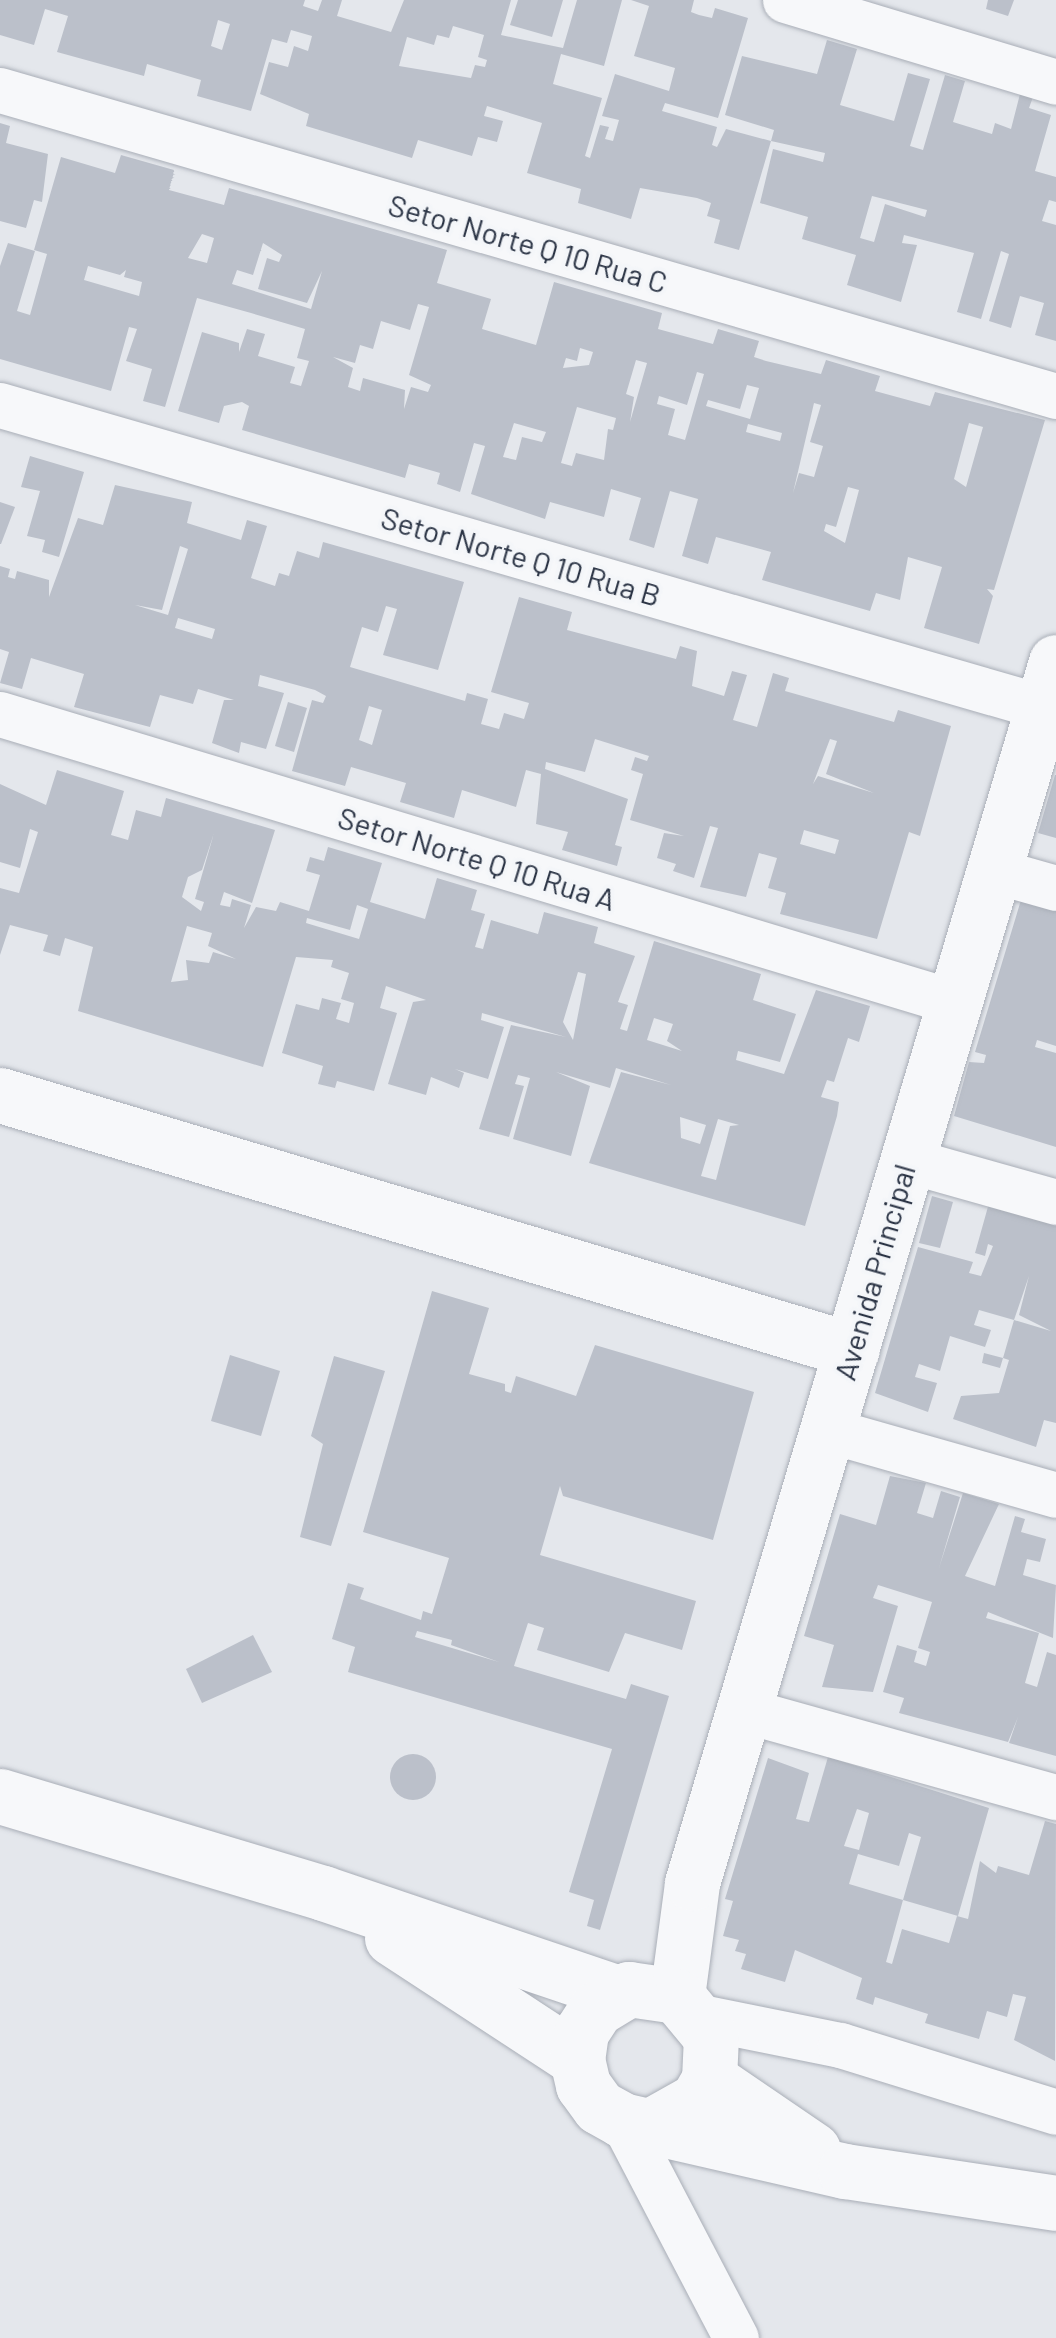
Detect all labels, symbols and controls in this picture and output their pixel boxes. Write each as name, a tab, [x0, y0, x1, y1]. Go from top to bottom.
street label: Setor Norte Q 10 Rua C	[385, 186, 671, 300]
street label: Setor Norte Q 10 Rua B	[377, 499, 665, 613]
street label: Setor Norte Q 10 Rua A	[334, 799, 620, 917]
street label: Avenida Principal	[826, 1160, 922, 1384]

